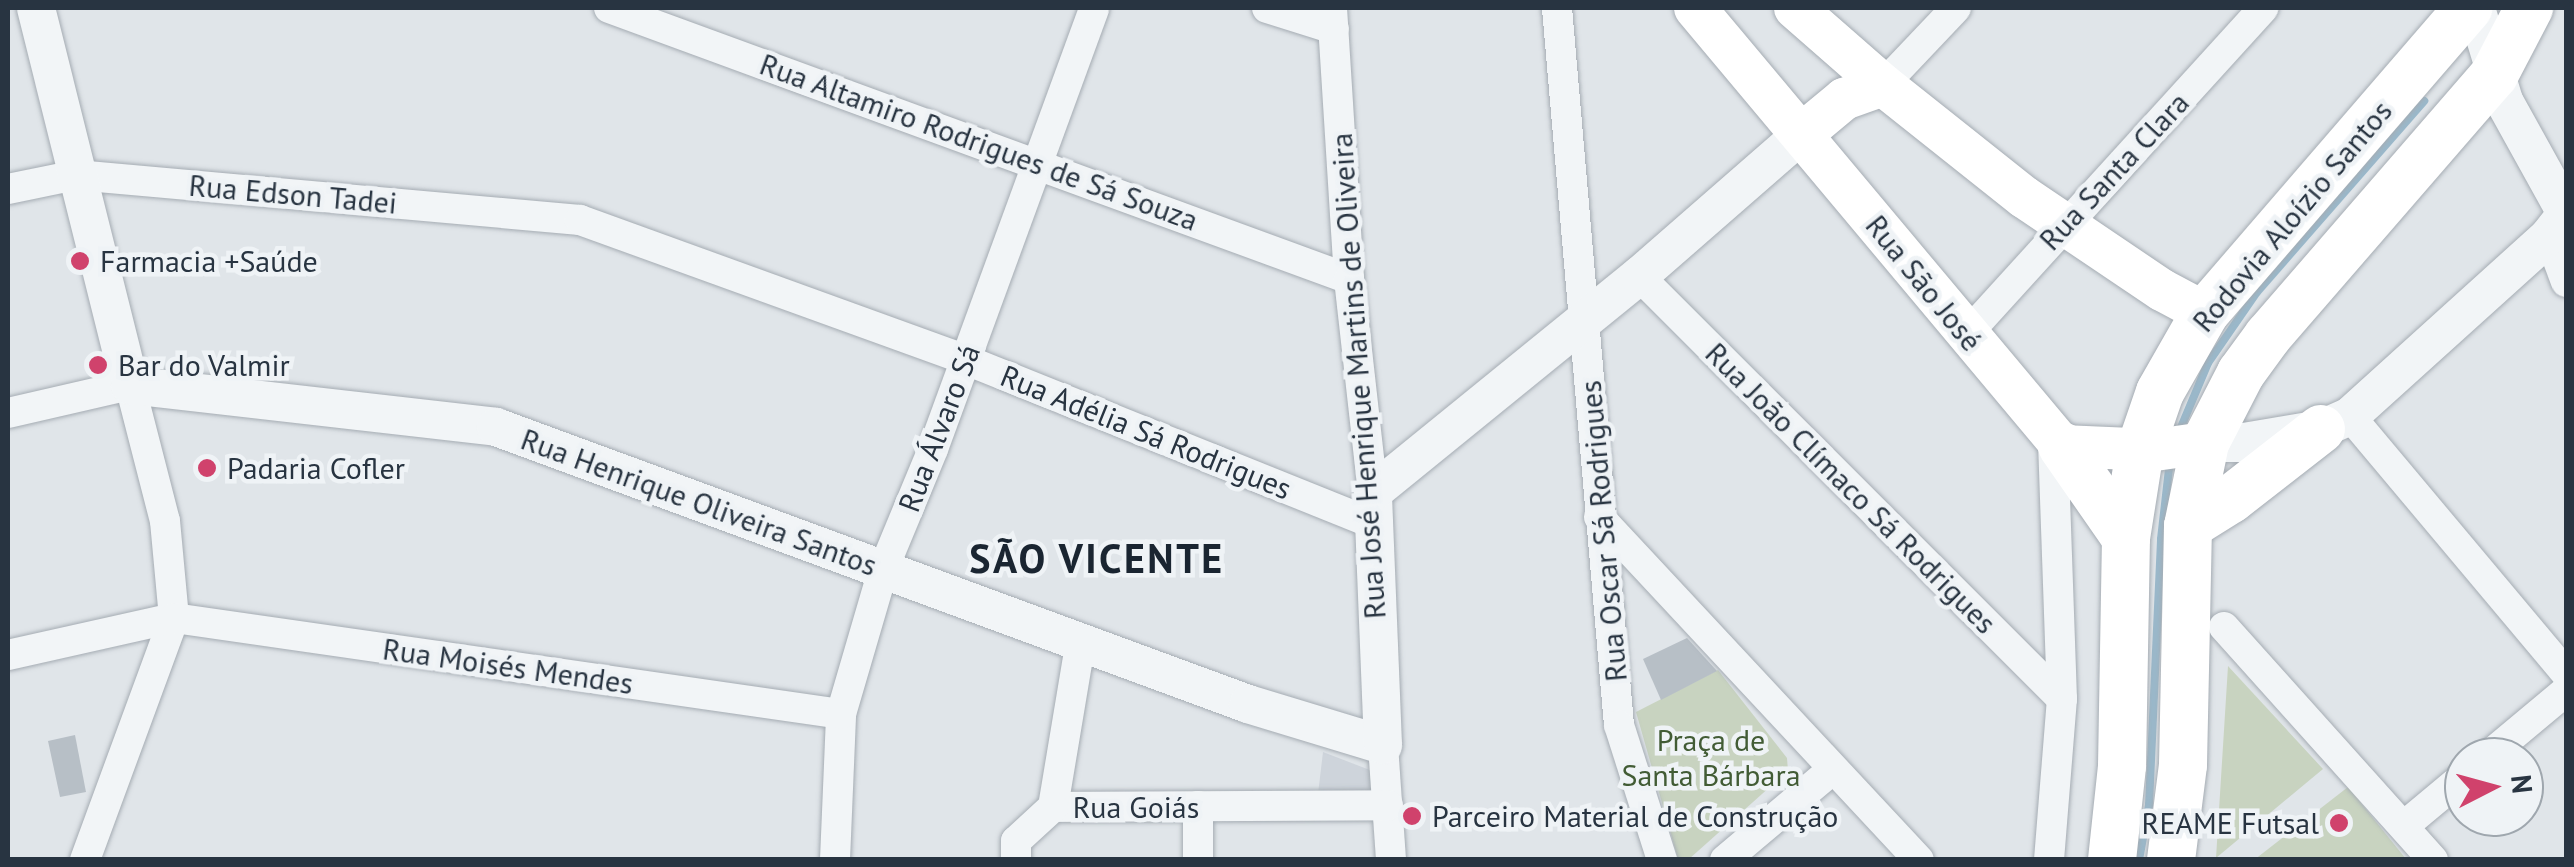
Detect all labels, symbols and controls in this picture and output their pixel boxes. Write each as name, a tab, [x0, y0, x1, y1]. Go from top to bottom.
street label: Rua Altamiro Rodrigues de Sá Souza	[755, 46, 1203, 238]
street label: Rua Santa Clara	[2032, 85, 2196, 257]
street label: Rodovia Aloízio Santos	[2185, 93, 2399, 339]
street label: Rua José Henrique Martins de Oliveira	[1323, 132, 1393, 620]
street label: Rua Edson Tadei	[187, 167, 399, 221]
street label: Rua São José	[1858, 208, 1990, 358]
place label: Farmacia +Saúde	[100, 243, 318, 279]
marker: Farmacia +Saúde	[69, 250, 91, 272]
street label: Rua João Clímaco Sá Rodrigues	[1698, 335, 2004, 641]
street label: Rua Álvaro Sá	[890, 339, 988, 517]
place label: Bar do Valmir	[118, 347, 291, 383]
marker: Bar do Valmir	[87, 354, 109, 376]
street label: Rua Adélia Sá Rodrigues	[995, 357, 1297, 507]
street label: Rua Oscar Sá Rodrigues	[1572, 379, 1634, 683]
street label: Rua Henrique Oliveira Santos	[516, 421, 882, 583]
place label: Padaria Cofler	[227, 450, 405, 486]
marker: Padaria Cofler	[196, 457, 218, 479]
district label: SÃO VICENTE	[968, 534, 1226, 582]
street label: Rua Moisés Mendes	[381, 631, 635, 701]
park label: Praça de Santa Bárbara	[1621, 722, 1801, 792]
north arrow	[2444, 737, 2544, 837]
text: N	[2503, 773, 2542, 795]
street label: Rua Goiás	[1073, 789, 1199, 825]
place label: Parceiro Material de Construção	[1432, 798, 1838, 834]
marker: Parceiro Material de Construção	[1401, 805, 1423, 827]
place label: REAME Futsal	[2142, 805, 2319, 841]
marker: REAME Futsal	[2328, 812, 2350, 834]

